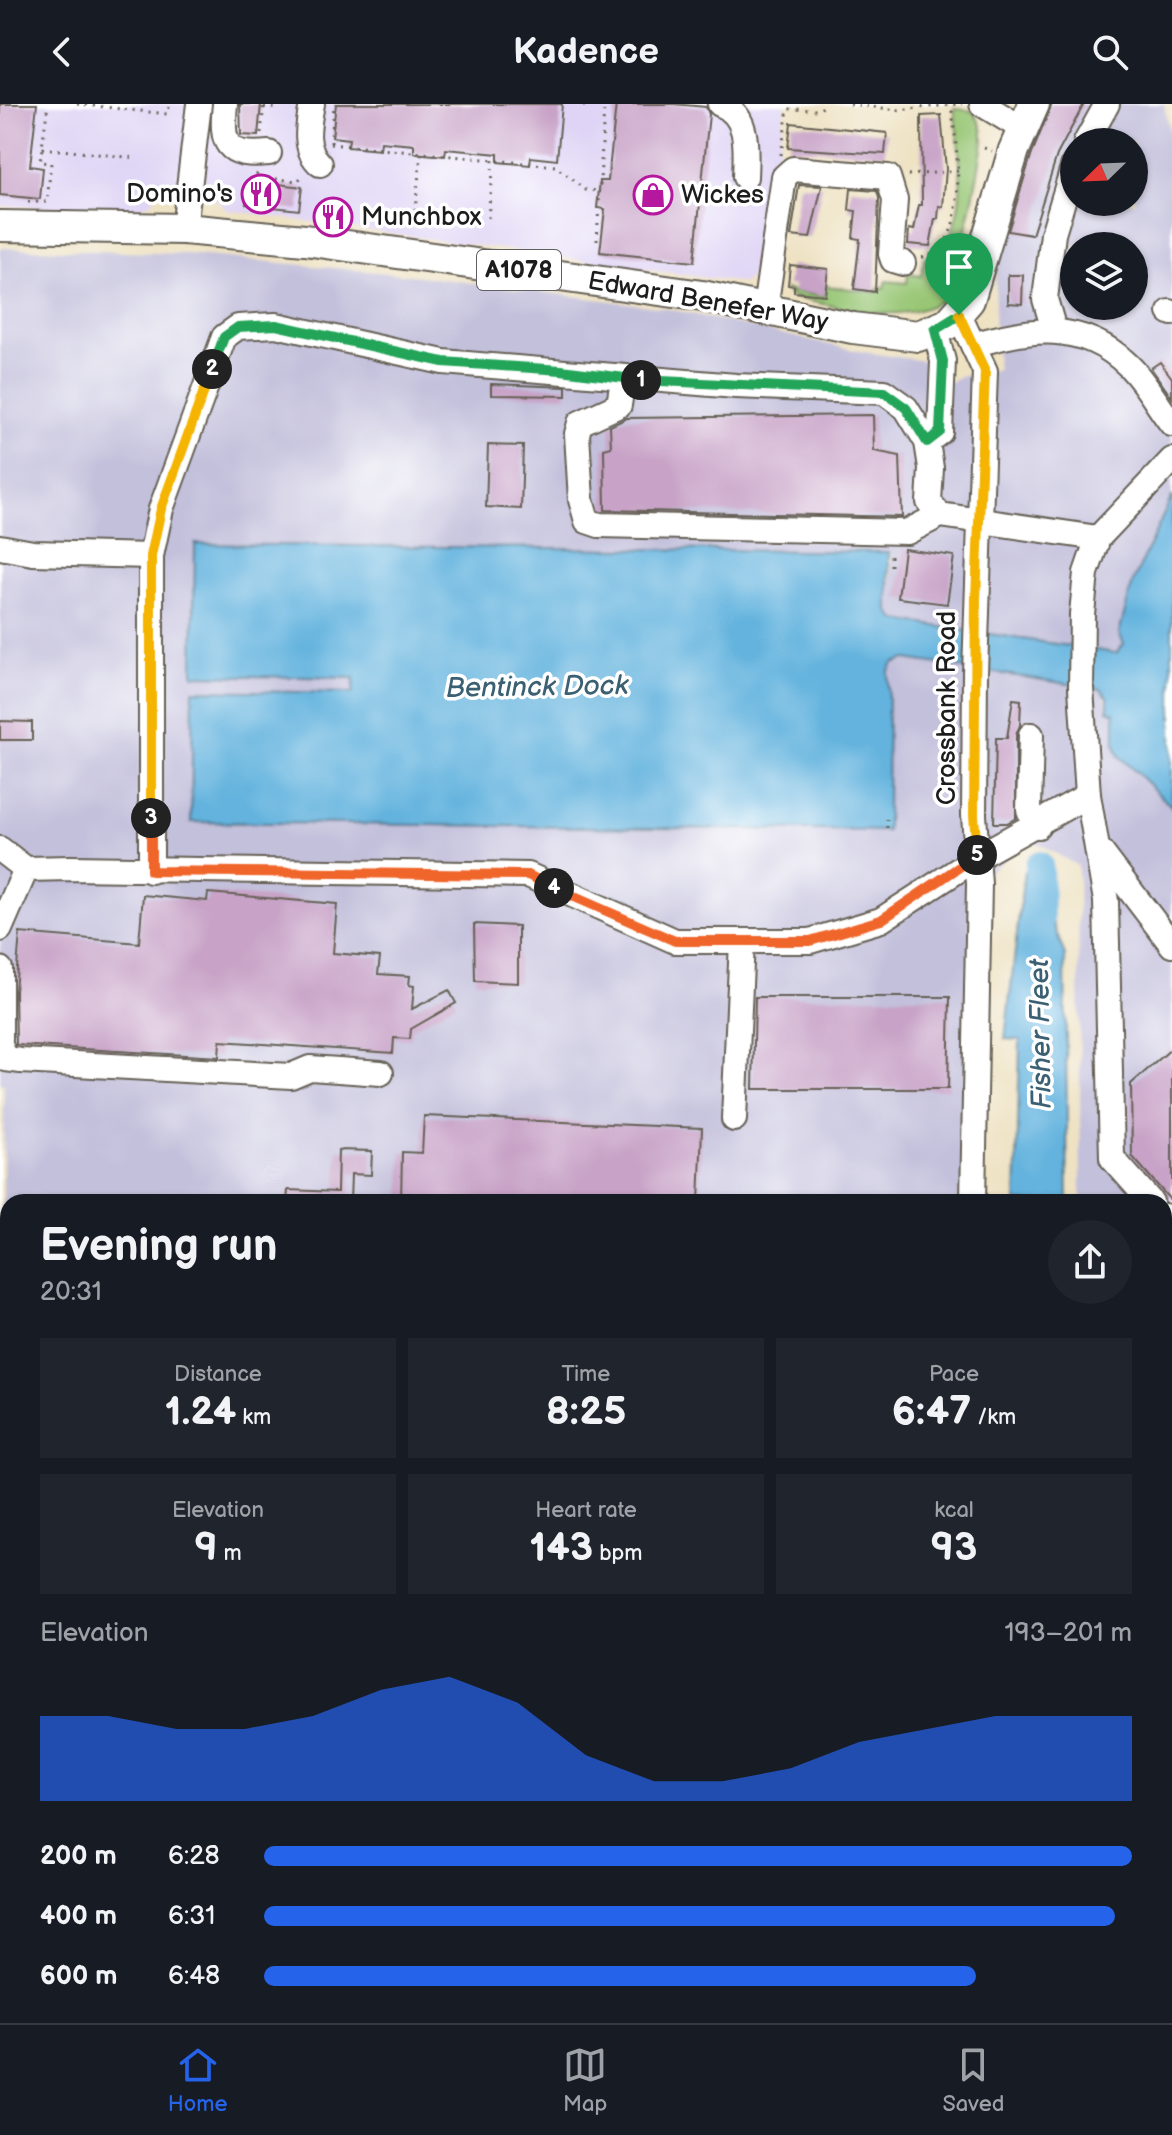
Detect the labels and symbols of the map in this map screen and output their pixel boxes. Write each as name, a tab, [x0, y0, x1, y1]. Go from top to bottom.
north arrow	[1060, 128, 1148, 216]
restaurant icon: Domino's	[240, 173, 282, 215]
shop icon: Wickes	[632, 174, 674, 216]
place label: Domino's	[126, 179, 233, 210]
place label: Wickes	[681, 180, 764, 211]
restaurant icon: Munchbox	[312, 196, 354, 238]
place label: Munchbox	[361, 202, 482, 233]
pin	[925, 233, 993, 315]
road number: A1078	[477, 250, 561, 290]
street label: Edward Benefer Way	[585, 266, 831, 338]
pin: 2	[192, 349, 232, 389]
pin: 1	[621, 360, 661, 400]
street label: Crossbank Road	[932, 611, 963, 805]
water label: Bentinck Dock	[445, 669, 630, 705]
pin: 3	[131, 798, 171, 838]
pin: 5	[957, 835, 997, 875]
pin: 4	[534, 868, 574, 908]
water label: Fisher Fleet	[1023, 957, 1059, 1110]

